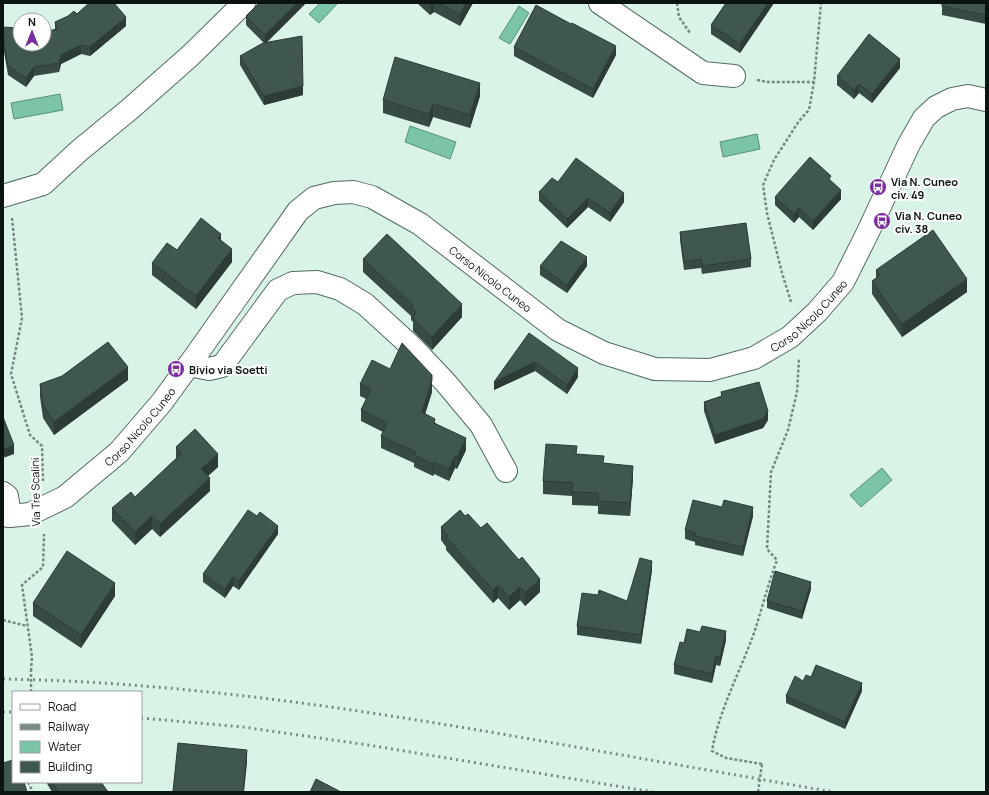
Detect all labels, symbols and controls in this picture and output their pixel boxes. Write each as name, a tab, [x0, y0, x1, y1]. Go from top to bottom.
north arrow	[12, 12, 52, 52]
text: N	[28, 14, 36, 29]
place label: Via N. Cuneo civ. 49	[891, 174, 958, 202]
bus stop icon: Via N. Cuneo civ. 49	[868, 177, 888, 197]
place label: Via N. Cuneo civ. 38	[895, 208, 962, 236]
bus stop icon: Via N. Cuneo civ. 38	[872, 211, 892, 231]
street label: Corso Nicolo Cuneo	[446, 242, 536, 315]
street label: Corso Nicolo Cuneo	[767, 275, 850, 355]
bus stop icon: Bivio via Soetti	[166, 359, 186, 379]
place label: Bivio via Soetti	[189, 362, 268, 377]
street label: Corso Nicolo Cuneo	[101, 384, 178, 469]
street label: Via Tre Scalini	[27, 457, 43, 527]
legend	[12, 691, 142, 783]
text: Road	[48, 698, 76, 715]
text: Railway	[48, 718, 90, 735]
text: Water	[48, 738, 82, 755]
text: Building	[48, 758, 92, 775]

